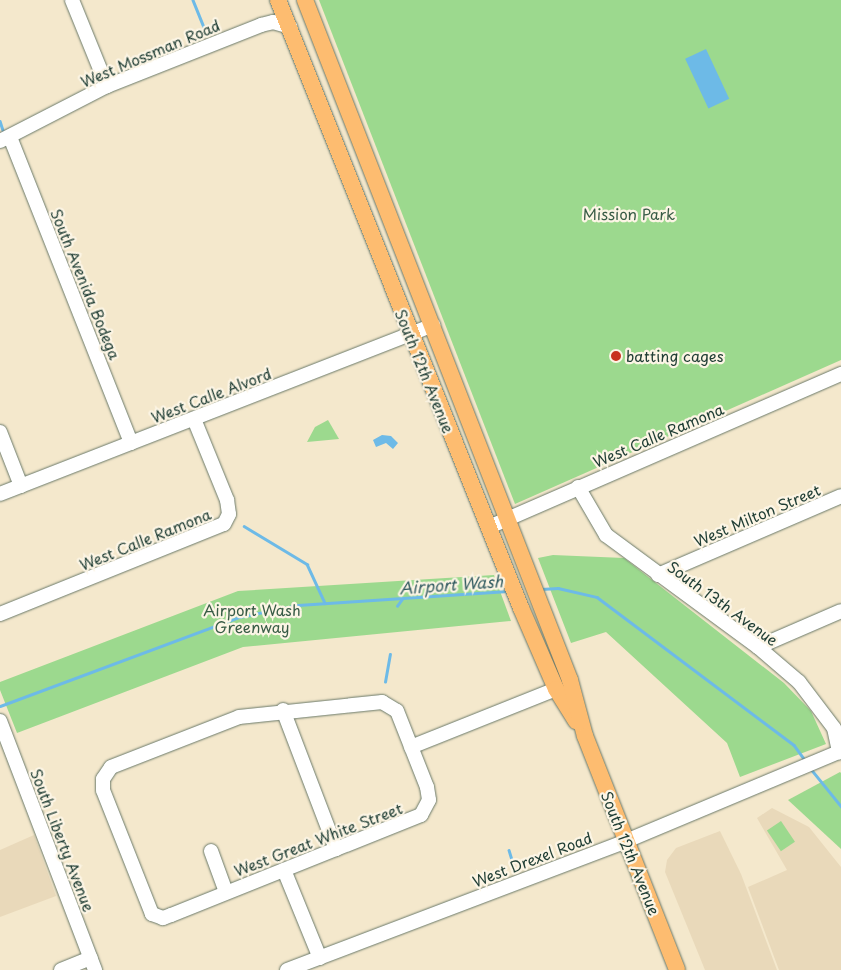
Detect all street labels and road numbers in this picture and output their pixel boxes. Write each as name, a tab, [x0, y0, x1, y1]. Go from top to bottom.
street label: West Mossman Road	[78, 16, 222, 90]
street label: South Avenida Bodega	[47, 206, 125, 362]
street label: South 12th Avenue	[391, 305, 459, 437]
street label: West Calle Alvord	[148, 364, 274, 426]
street label: West Calle Ramona	[590, 399, 726, 471]
street label: West Milton Street	[691, 480, 823, 550]
street label: West Calle Ramona	[76, 504, 214, 574]
street label: South 13th Avenue	[664, 556, 782, 650]
street label: South Liberty Avenue	[27, 765, 99, 915]
street label: South 12th Avenue	[597, 787, 665, 919]
street label: West Great White Street	[232, 799, 404, 879]
street label: West Drexel Road	[470, 828, 594, 890]

